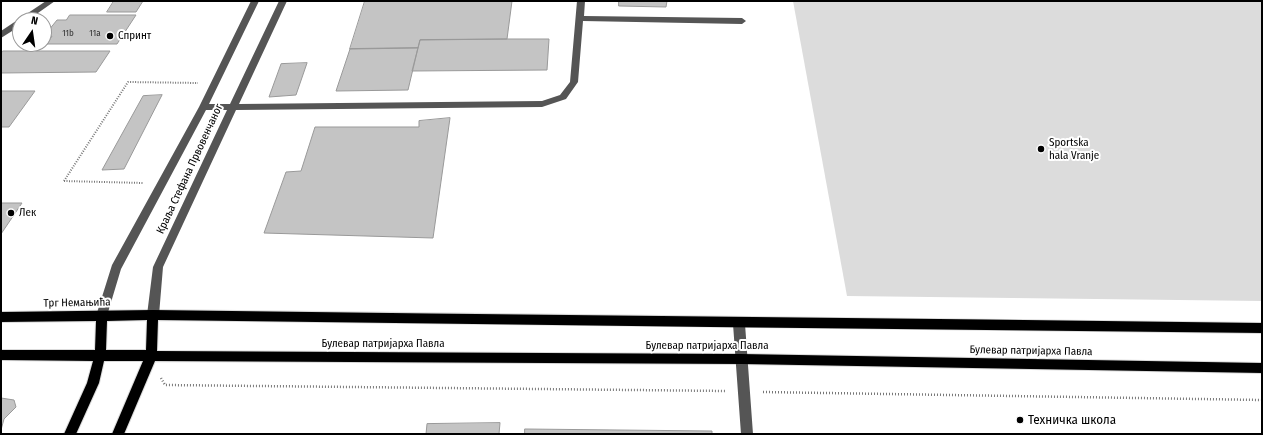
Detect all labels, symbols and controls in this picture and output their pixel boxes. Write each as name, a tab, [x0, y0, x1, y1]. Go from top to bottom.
north arrow	[12, 12, 52, 52]
text: N	[30, 14, 39, 28]
house number: 11b	[62, 28, 74, 38]
house number: 11a	[89, 28, 101, 38]
place label: Спринт	[118, 29, 151, 43]
marker: Спринт	[105, 31, 115, 41]
street label: Краља Стефана Првовенчаног	[154, 102, 226, 236]
place label: Sportska hala Vranje	[1049, 136, 1099, 162]
marker: Sportska hala Vranje	[1036, 144, 1046, 154]
place label: Лек	[19, 206, 36, 220]
marker: Лек	[6, 208, 16, 218]
street label: Трг Немањића	[43, 296, 111, 310]
street label: Булевар патријарха Павла	[321, 337, 445, 351]
street label: Булевар патријарха Павла	[645, 339, 769, 353]
street label: Булевар патријарха Павла	[969, 343, 1093, 359]
place label: Техничка школа	[1028, 412, 1116, 428]
marker: Техничка школа	[1015, 415, 1025, 425]

